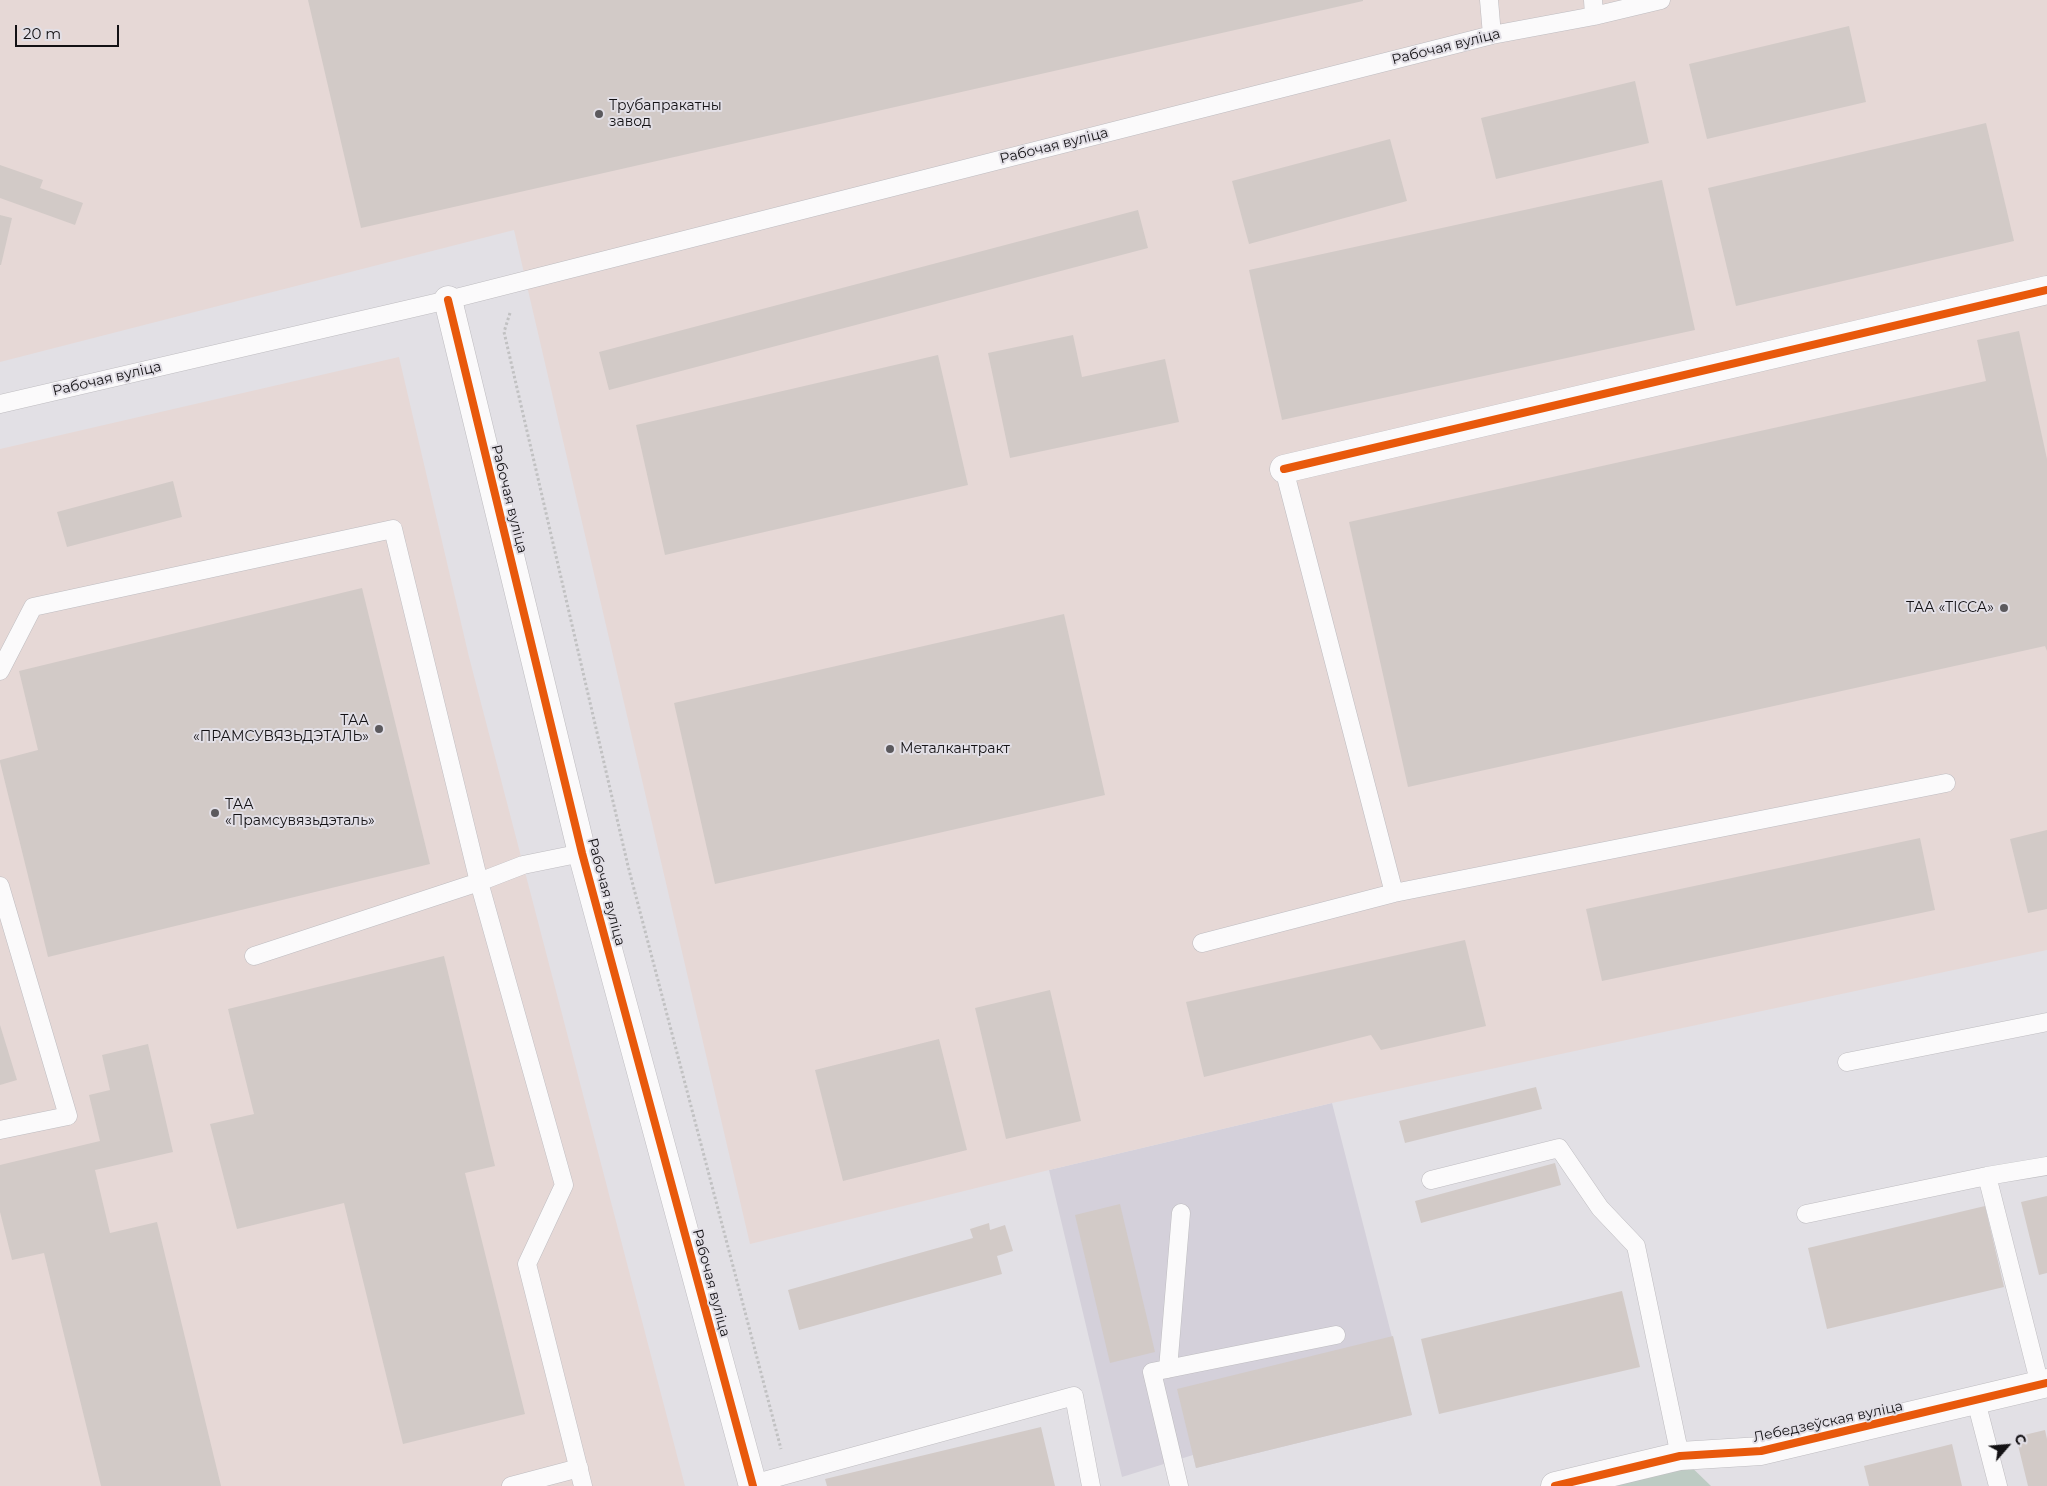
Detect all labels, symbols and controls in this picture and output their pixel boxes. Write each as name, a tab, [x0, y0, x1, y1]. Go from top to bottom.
scale bar	[18, 15, 121, 47]
text: 20 m	[23, 24, 61, 43]
street label: Рабочая вуліца	[1390, 25, 1502, 69]
place label: Трубапракатны завод	[609, 98, 722, 130]
marker: Трубапракатны завод	[593, 108, 605, 120]
street label: Рабочая вуліца	[998, 124, 1110, 168]
street label: Рабочая вуліца	[51, 358, 163, 400]
street label: Рабочая вуліца	[487, 443, 531, 555]
place label: ТАА «ТIССА»	[1906, 600, 1994, 616]
marker: ТАА «ТIССА»	[1998, 602, 2010, 614]
place label: ТАА «ПРАМСУВЯЗЬДЭТАЛЬ»	[193, 713, 369, 746]
marker: ТАА «ПРАМСУВЯЗЬДЭТАЛЬ»	[373, 723, 385, 735]
place label: Металкантракт	[900, 741, 1010, 757]
marker: Металкантракт	[884, 743, 896, 755]
place label: ТАА «Прамсувязьдэталь»	[225, 797, 375, 830]
marker: ТАА «Прамсувязьдэталь»	[209, 807, 221, 819]
street label: Рабочая вуліца	[584, 836, 628, 948]
street label: Рабочая вуліца	[689, 1227, 733, 1339]
street label: Лебедзеўская вуліца	[1752, 1398, 1904, 1446]
north arrow	[1982, 1421, 2032, 1471]
text: С	[2010, 1431, 2031, 1448]

